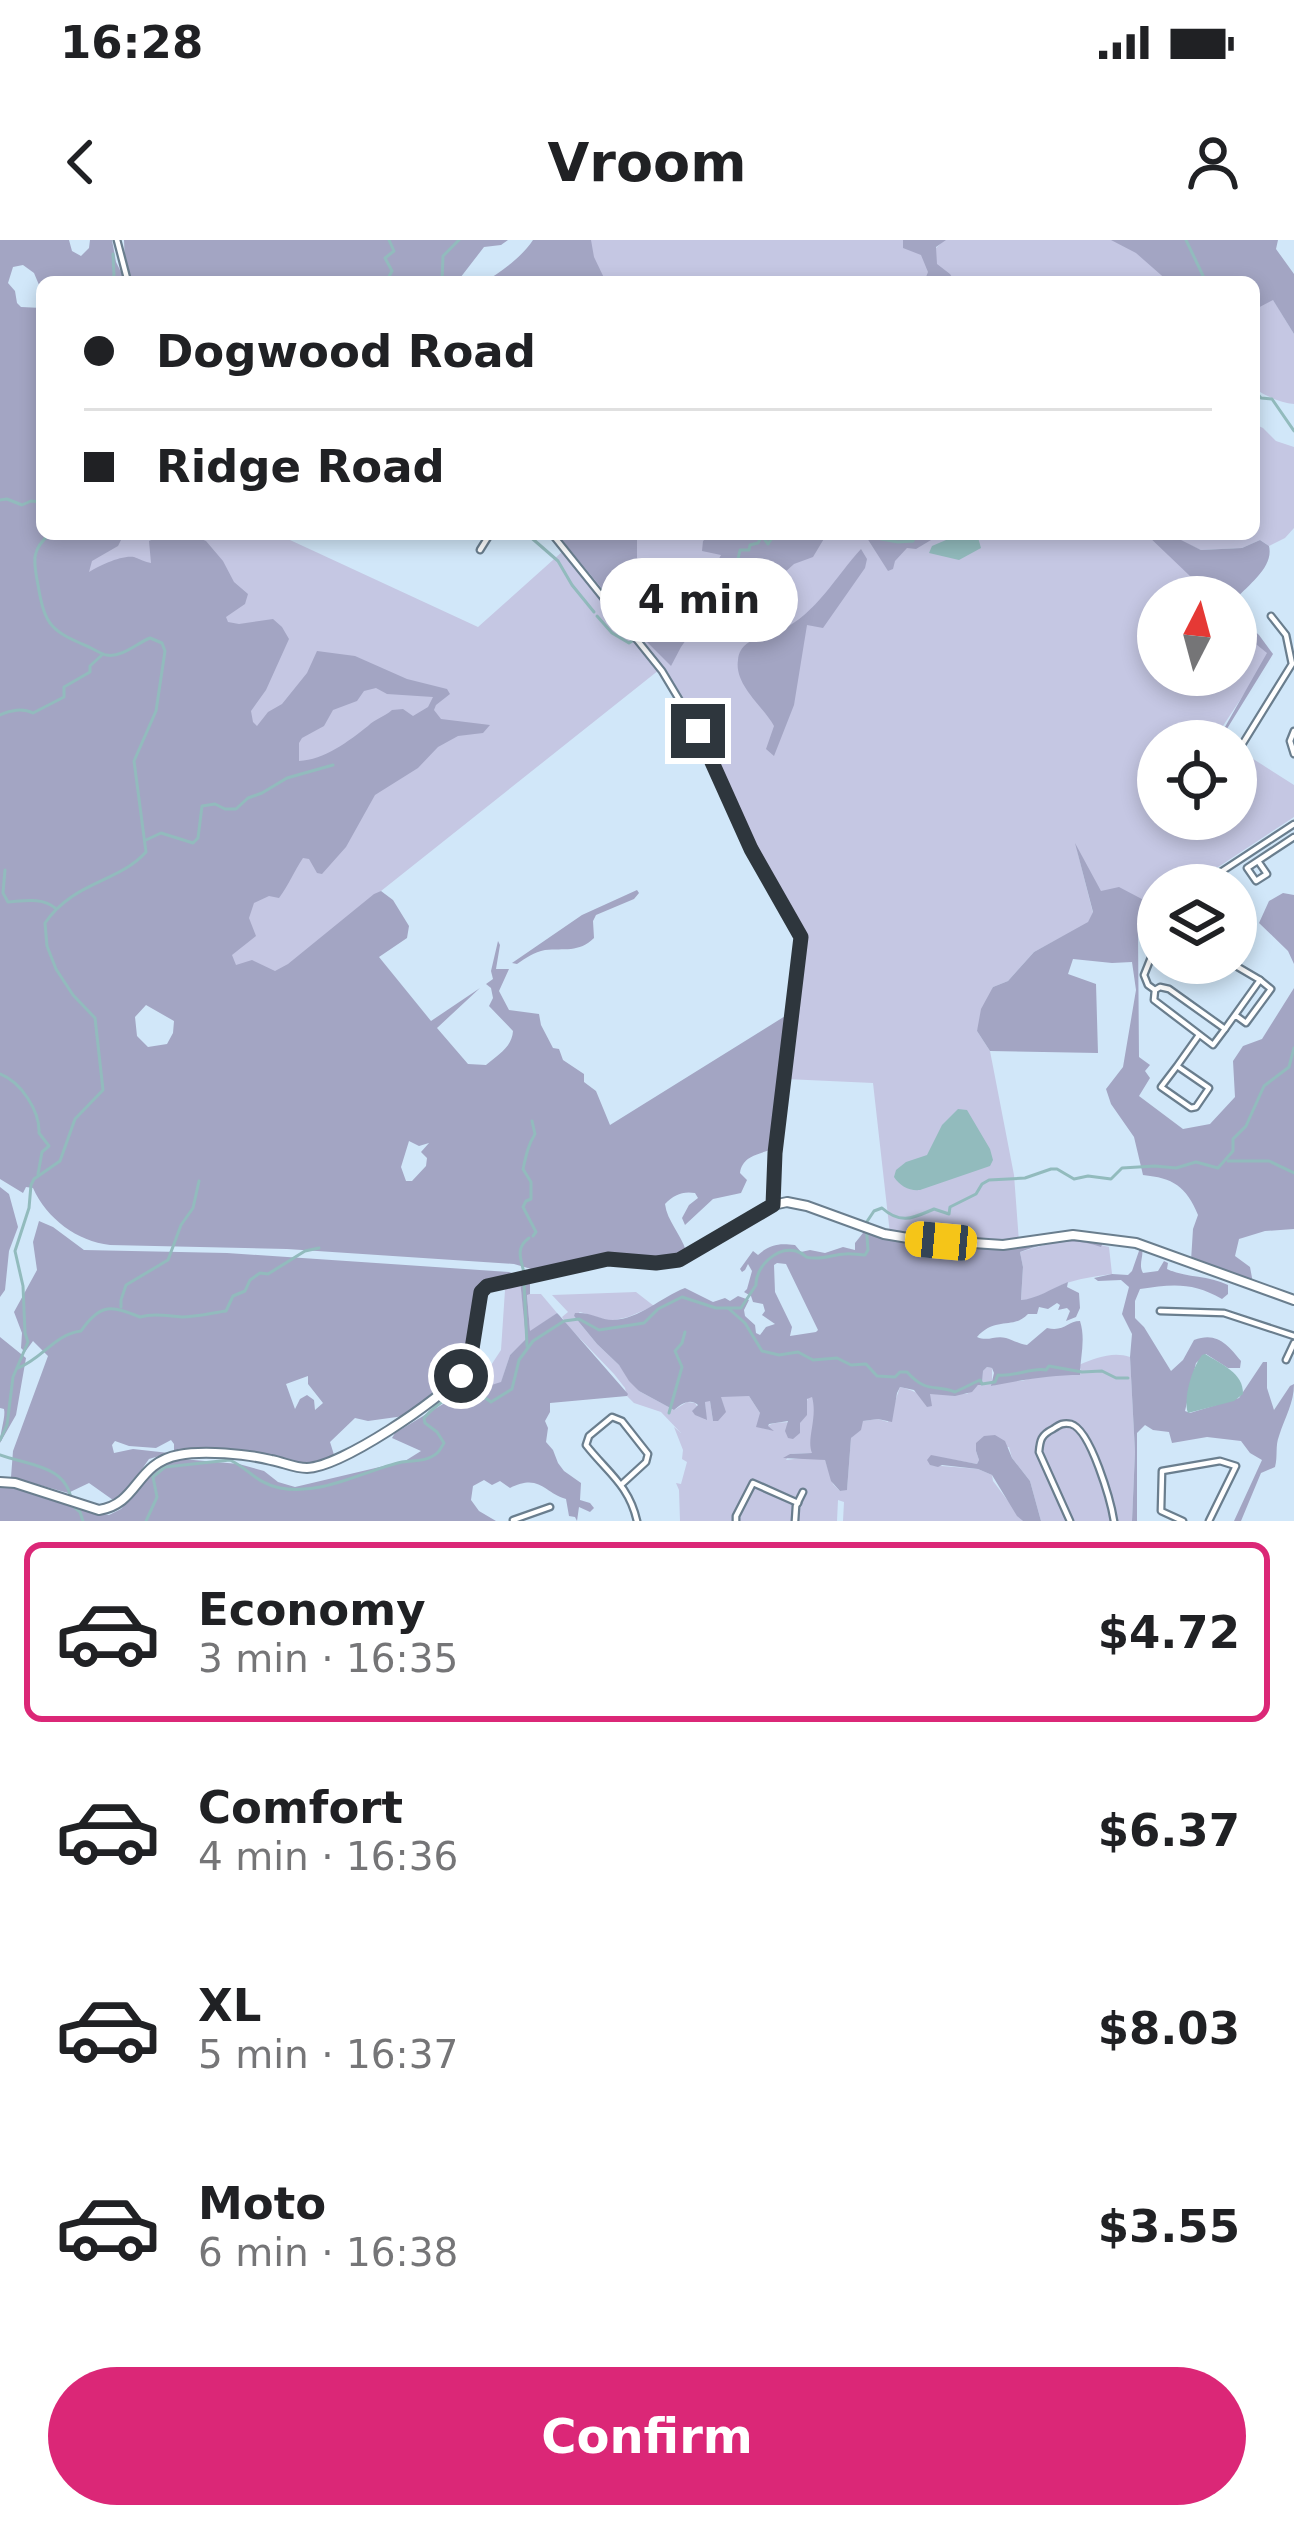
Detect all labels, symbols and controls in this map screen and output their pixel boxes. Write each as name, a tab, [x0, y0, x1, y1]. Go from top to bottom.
text: 16:28	[60, 16, 203, 69]
icon: back	[48, 129, 114, 195]
icon: person	[1180, 129, 1246, 195]
text: Vroom	[548, 131, 746, 194]
text: Dogwood Road	[156, 325, 536, 378]
text: Ridge Road	[156, 440, 445, 493]
callout: 4 min	[599, 557, 797, 641]
north arrow	[1137, 576, 1257, 696]
map controls	[1137, 576, 1257, 984]
text: 4 min	[638, 577, 760, 622]
route end	[671, 704, 725, 758]
button: locate	[1137, 720, 1257, 840]
button: layers	[1137, 864, 1257, 984]
car	[904, 1220, 978, 1262]
route start	[434, 1349, 488, 1403]
icon: car	[54, 1578, 162, 1686]
text: Economy	[198, 1583, 426, 1636]
text: $4.72	[1098, 1606, 1240, 1659]
text: 3 min · 16:35	[198, 1636, 458, 1681]
icon: car	[54, 1776, 162, 1884]
text: Comfort	[198, 1781, 403, 1834]
text: $6.37	[1098, 1804, 1240, 1857]
text: 4 min · 16:36	[198, 1834, 458, 1879]
icon: car	[54, 1974, 162, 2082]
text: XL	[198, 1979, 261, 2032]
text: $8.03	[1098, 2002, 1240, 2055]
text: 5 min · 16:37	[198, 2032, 458, 2077]
icon: car	[54, 2172, 162, 2280]
text: Moto	[198, 2177, 326, 2230]
text: $3.55	[1098, 2200, 1240, 2253]
text: 6 min · 16:38	[198, 2230, 458, 2275]
button: Confirm	[48, 2367, 1246, 2505]

